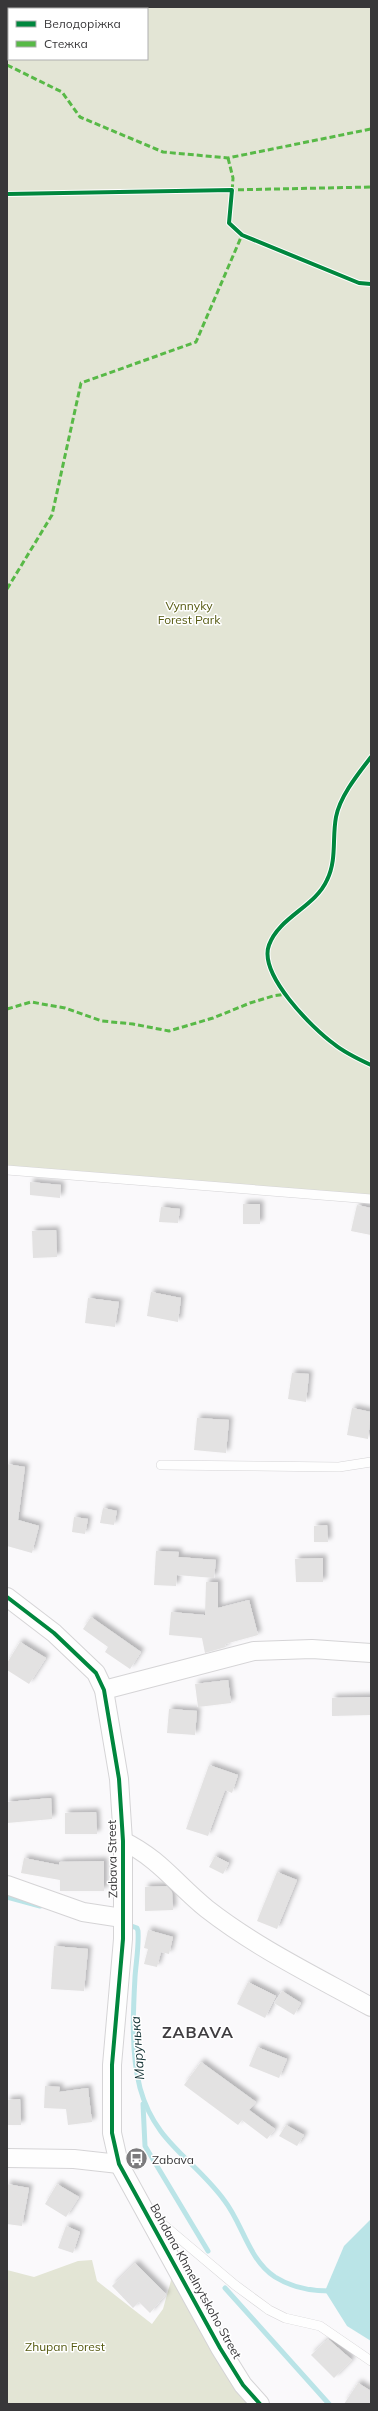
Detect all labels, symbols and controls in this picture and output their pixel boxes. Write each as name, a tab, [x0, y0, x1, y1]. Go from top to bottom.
legend	[8, 8, 148, 60]
text: Велодоріжка	[44, 16, 121, 31]
text: Стежка	[44, 36, 88, 51]
park label: Vynnyky Forest Park	[158, 598, 221, 627]
street label: Zabava Street	[104, 1820, 120, 1898]
water label: Марунька	[127, 2016, 147, 2080]
district label: ZABAVA	[162, 2022, 234, 2042]
bus stop icon: Zabava	[123, 2146, 149, 2172]
place label: Zabava	[152, 2152, 194, 2167]
street label: Bohdana Khmelnytskoho Street	[147, 2201, 245, 2361]
park label: Zhupan Forest	[25, 2339, 105, 2354]

